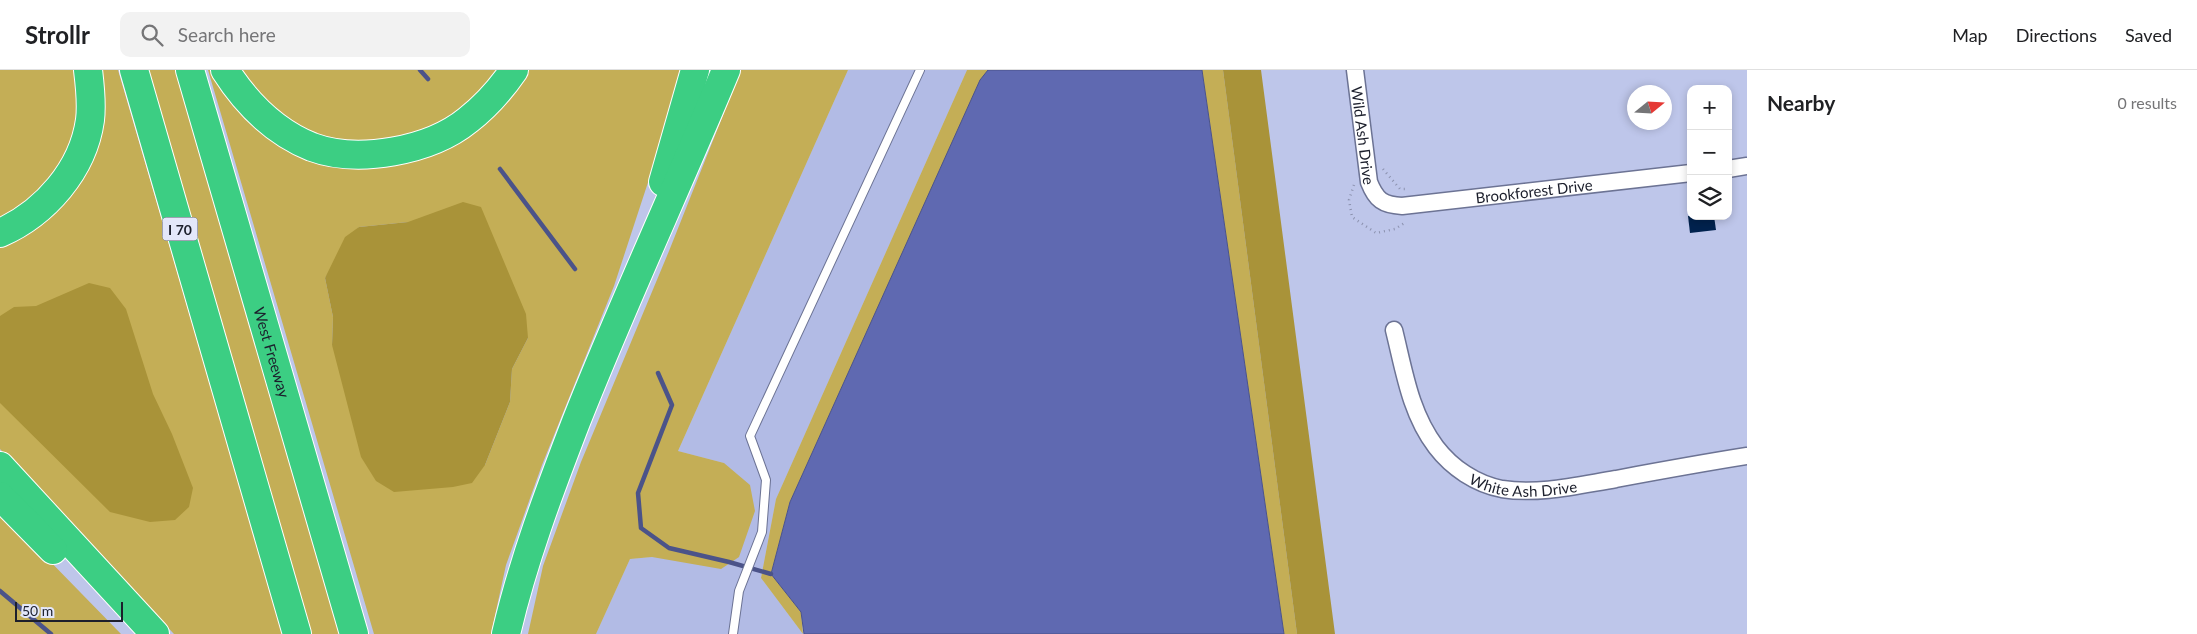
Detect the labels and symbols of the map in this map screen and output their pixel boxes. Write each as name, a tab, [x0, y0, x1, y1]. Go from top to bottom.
street label: Wild Ash Drive	[1348, 85, 1378, 186]
north arrow	[1627, 85, 1672, 130]
street label: Brookforest Drive	[1475, 175, 1594, 207]
road number: I 70	[162, 218, 198, 240]
street label: West Freeway	[250, 305, 294, 400]
street label: White Ash Drive	[1467, 469, 1578, 500]
scale bar	[15, 599, 122, 622]

